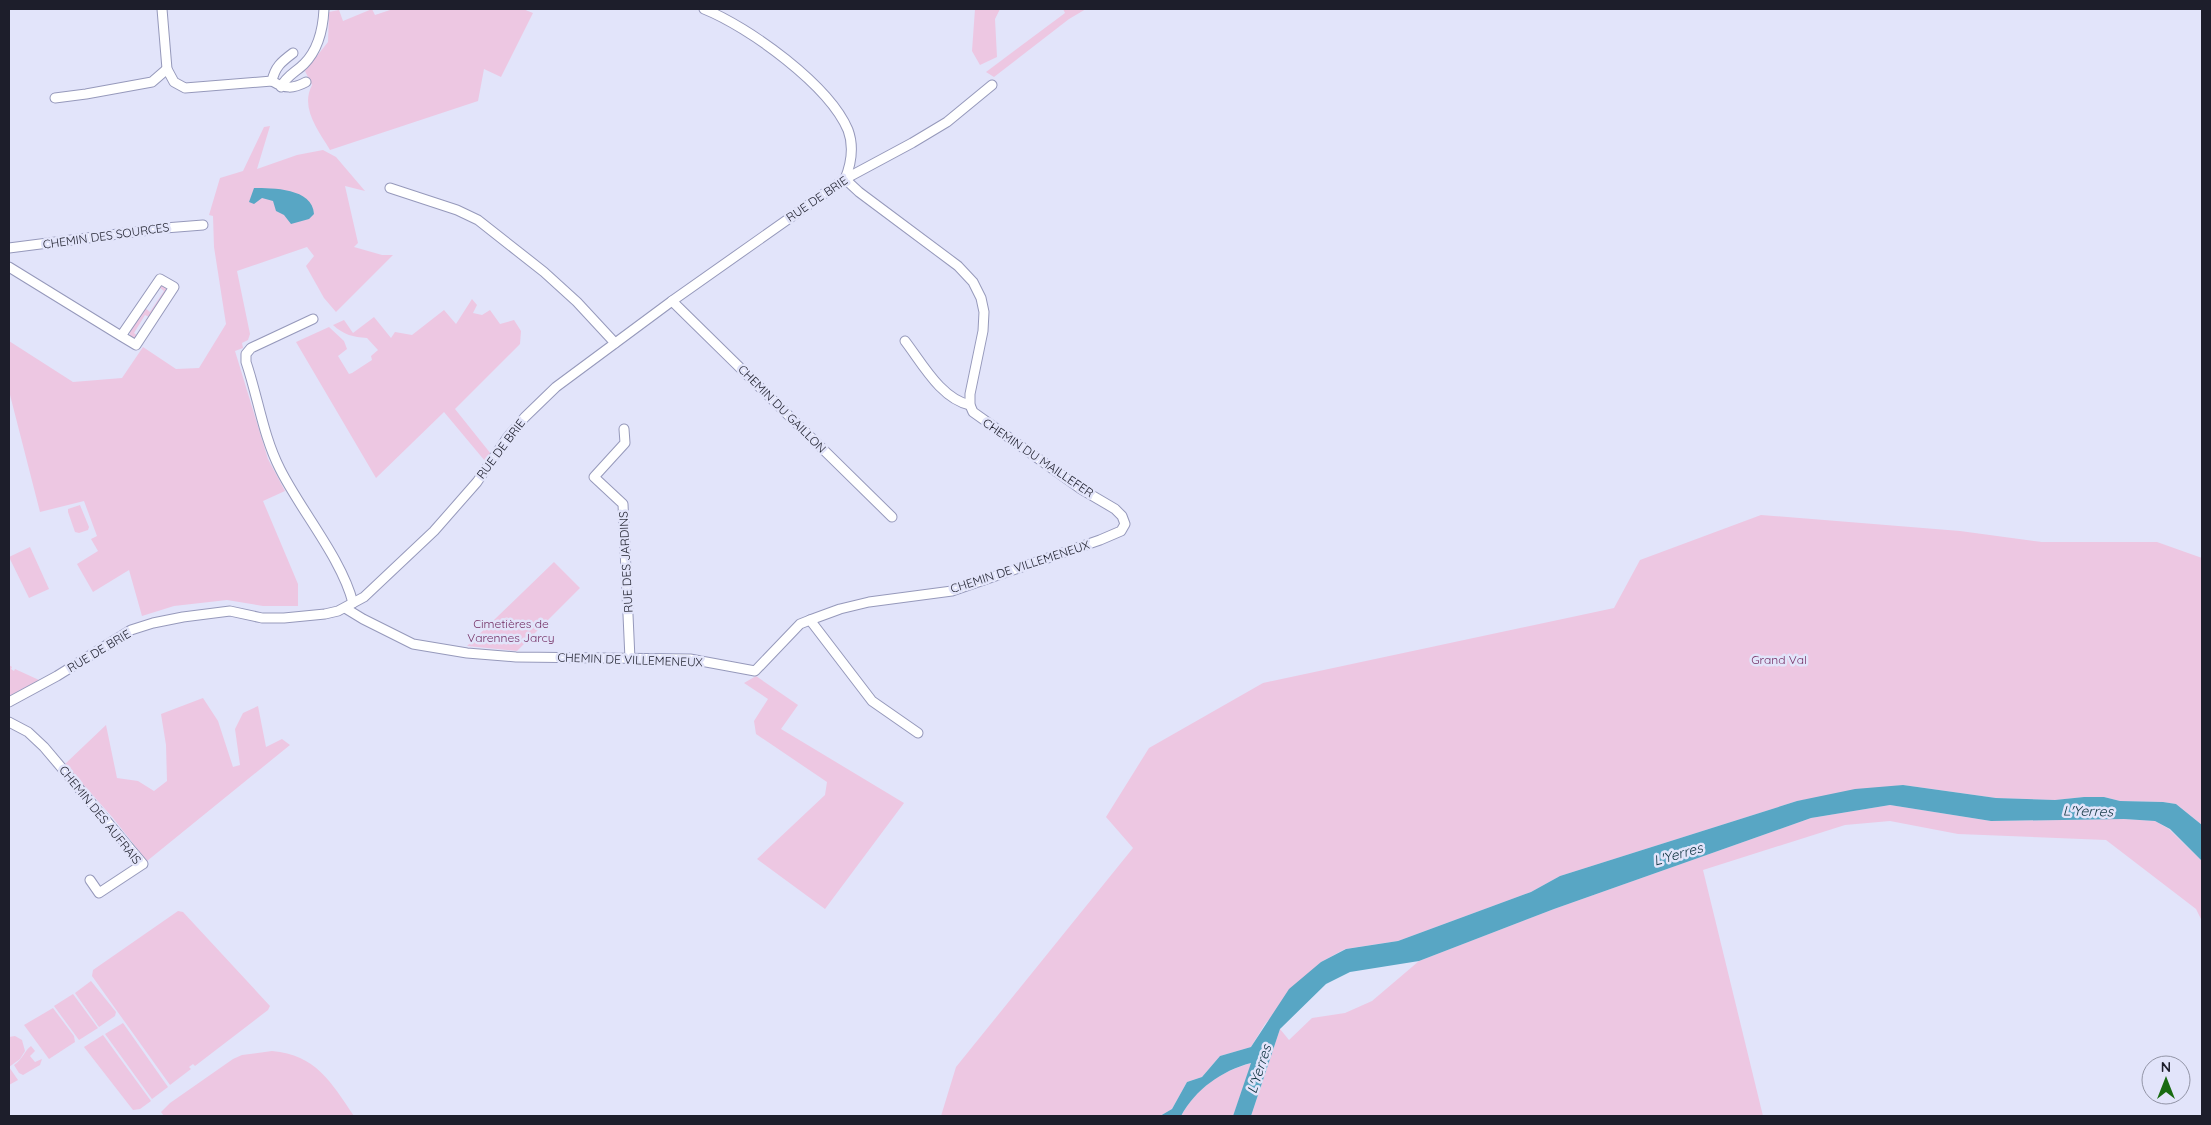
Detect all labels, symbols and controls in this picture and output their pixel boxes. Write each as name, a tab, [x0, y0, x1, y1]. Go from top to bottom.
street label: RUE DE BRIE	[783, 172, 850, 225]
street label: CHEMIN DES SOURCES	[42, 219, 170, 252]
street label: CHEMIN DU GAILLON	[735, 361, 830, 456]
street label: CHEMIN DU MAILLEFER	[980, 415, 1097, 500]
street label: RUE DE BRIE	[473, 416, 528, 482]
street label: RUE DES JARDINS	[615, 511, 636, 613]
street label: CHEMIN DE VILLEMENEUX	[948, 537, 1091, 596]
park label: Cimetières de Varennes Jarcy	[467, 616, 555, 645]
street label: RUE DE BRIE	[64, 626, 133, 675]
street label: CHEMIN DE VILLEMENEUX	[557, 649, 703, 670]
park label: Grand Val	[1751, 652, 1807, 667]
street label: CHEMIN DES AUFRAIS	[56, 762, 145, 867]
water label: L'Yerres	[2063, 802, 2115, 820]
water label: L'Yerres	[1651, 838, 1706, 870]
water label: L'Yerres	[1243, 1041, 1276, 1096]
north arrow	[2141, 1055, 2191, 1105]
text: N	[2161, 1058, 2171, 1076]

